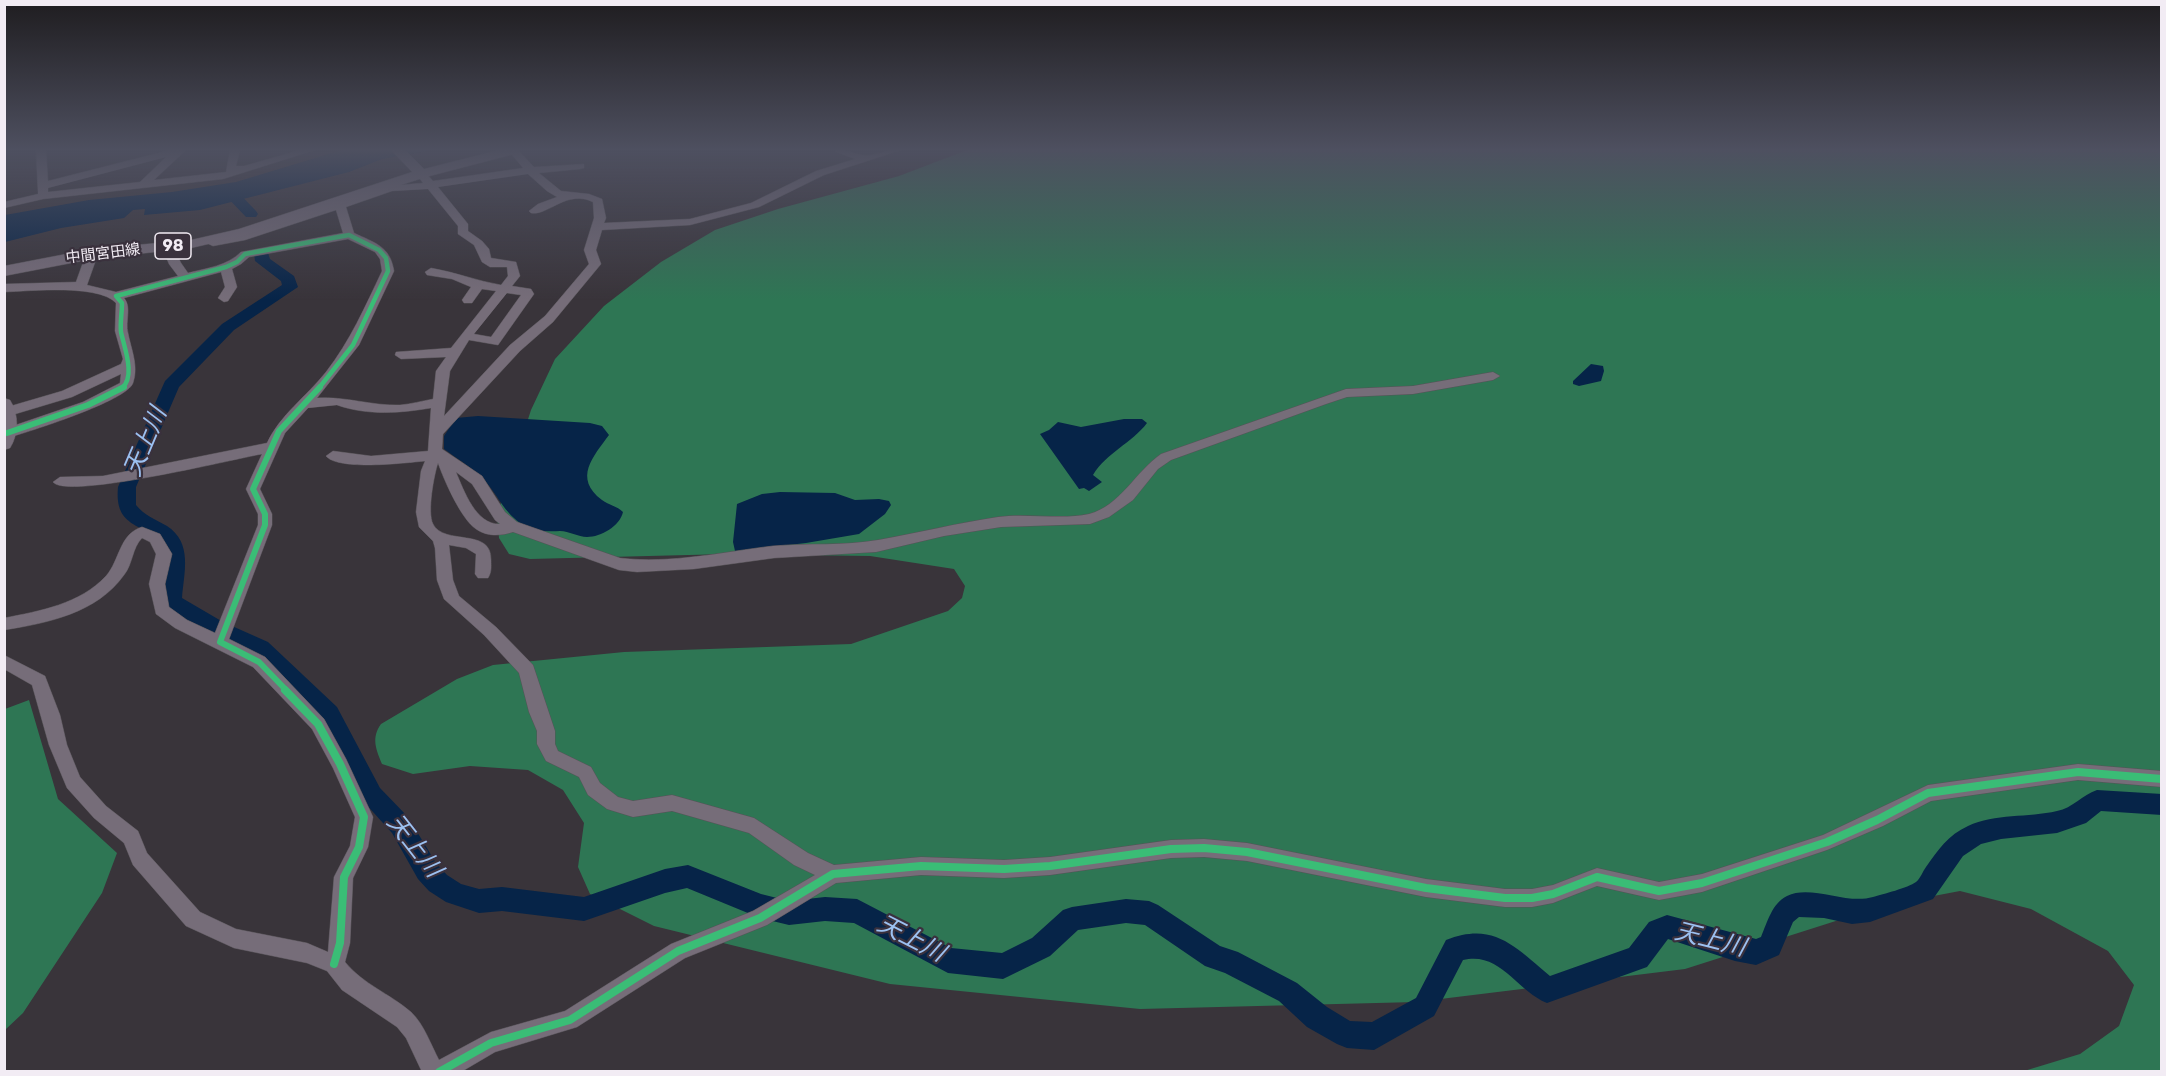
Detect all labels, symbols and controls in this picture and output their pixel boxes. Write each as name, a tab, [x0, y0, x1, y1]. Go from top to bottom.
road number: 98	[155, 233, 191, 259]
street label: 中間宮田線	[65, 240, 141, 268]
water label: 天上川	[119, 403, 173, 481]
water label: 天上川	[380, 809, 448, 883]
water label: 天上川	[872, 910, 950, 968]
water label: 天上川	[1672, 917, 1748, 963]

